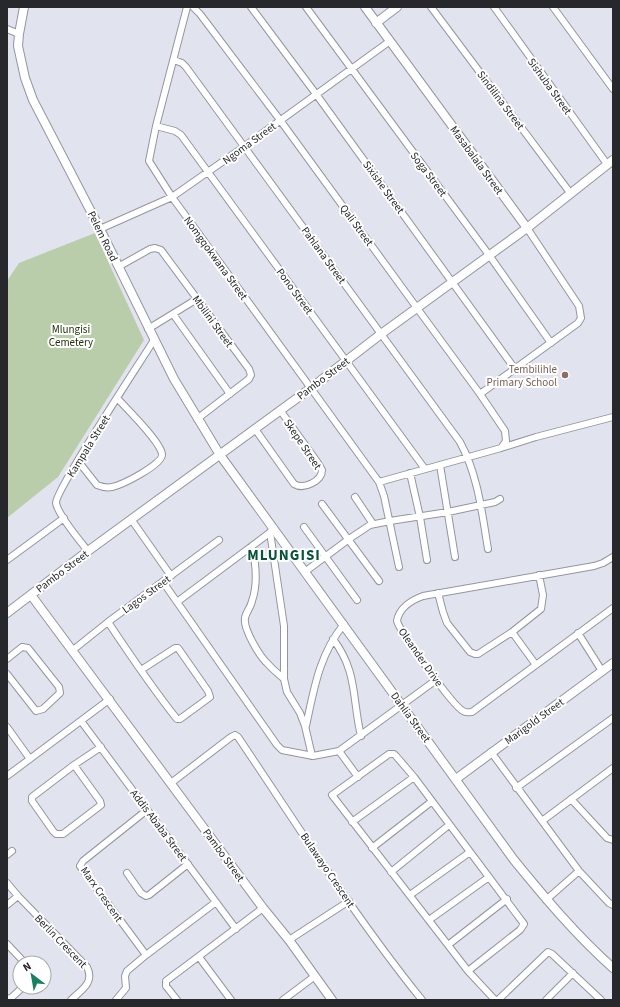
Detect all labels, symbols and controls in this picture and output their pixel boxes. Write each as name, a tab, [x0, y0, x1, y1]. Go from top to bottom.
street label: Sishuba Street	[524, 55, 575, 118]
street label: Sindilina Street	[473, 68, 528, 133]
street label: Ngoma Street	[219, 119, 279, 168]
street label: Masabalala Street	[447, 123, 507, 198]
street label: Soga Street	[407, 149, 451, 200]
street label: Sixishe Street	[359, 158, 408, 217]
street label: Qali Street	[336, 201, 377, 249]
street label: Pelem Road	[84, 208, 121, 264]
street label: Nomgqokwana Street	[180, 214, 251, 303]
street label: Pahlana Street	[298, 224, 350, 287]
street label: Pono Street	[273, 265, 317, 318]
street label: Mbilini Street	[189, 292, 237, 351]
park label: Mlungisi Cemetery	[49, 322, 93, 350]
street label: Pambo Street	[294, 354, 353, 403]
place label: Tembilihle Primary School	[487, 362, 558, 390]
marker: Tembilihle Primary School	[560, 370, 570, 380]
street label: Kampala Street	[63, 412, 114, 480]
street label: Skepe Street	[280, 416, 325, 473]
district label: MLUNGISI	[247, 545, 321, 566]
street label: Pambo Street	[33, 547, 92, 596]
street label: Lagos Street	[119, 572, 174, 617]
street label: Oleander Drive	[395, 625, 447, 690]
street label: Dahlia Street	[387, 689, 434, 746]
street label: Marigold Street	[502, 695, 567, 748]
street label: Addis Ababa Street	[127, 786, 191, 865]
street label: Pambo Street	[199, 826, 248, 885]
street label: Bulawayo Crescent	[297, 830, 358, 911]
street label: Marx Crescent	[77, 864, 126, 925]
street label: Berlin Crescent	[31, 911, 90, 972]
north arrow	[12, 955, 52, 995]
text: N	[20, 959, 34, 975]

